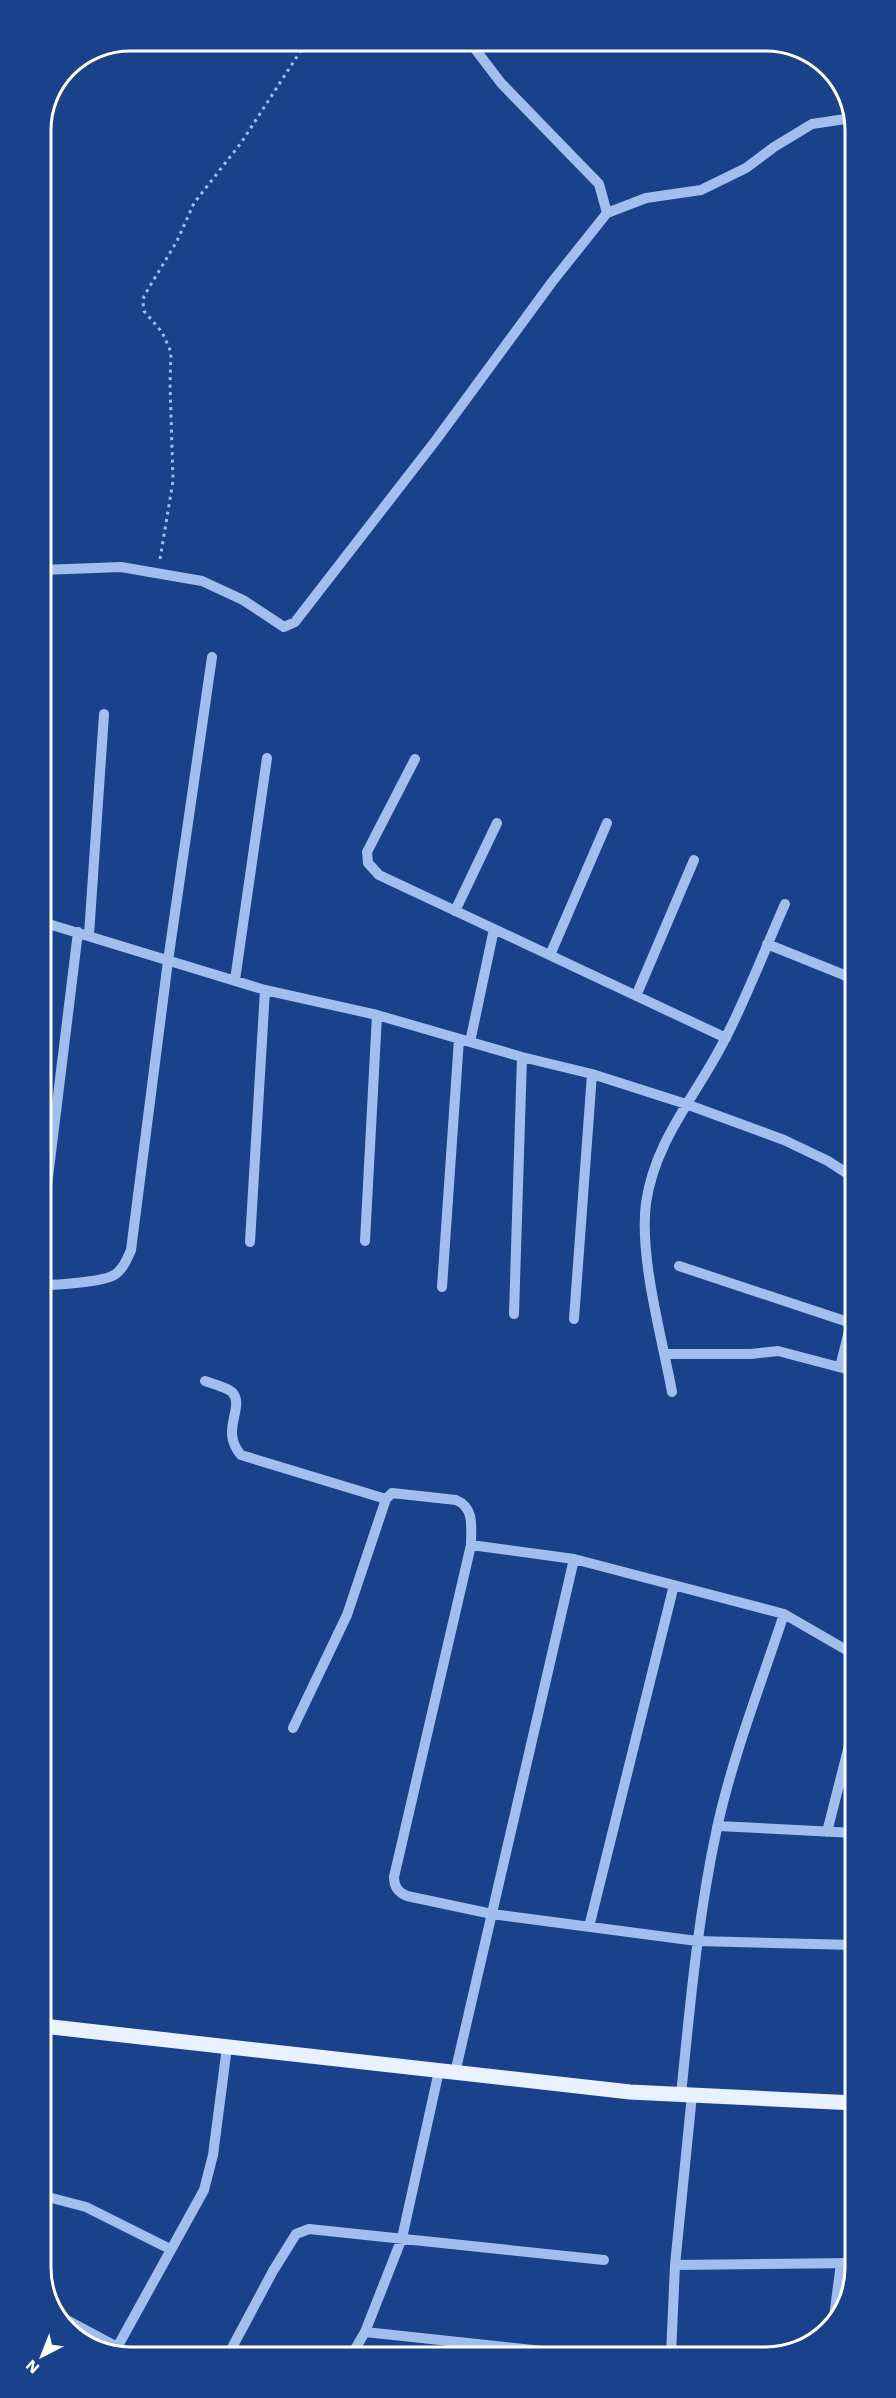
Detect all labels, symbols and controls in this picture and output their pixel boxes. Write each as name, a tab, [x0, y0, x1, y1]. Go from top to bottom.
north arrow	[12, 2326, 72, 2386]
text: N	[22, 2356, 43, 2378]

